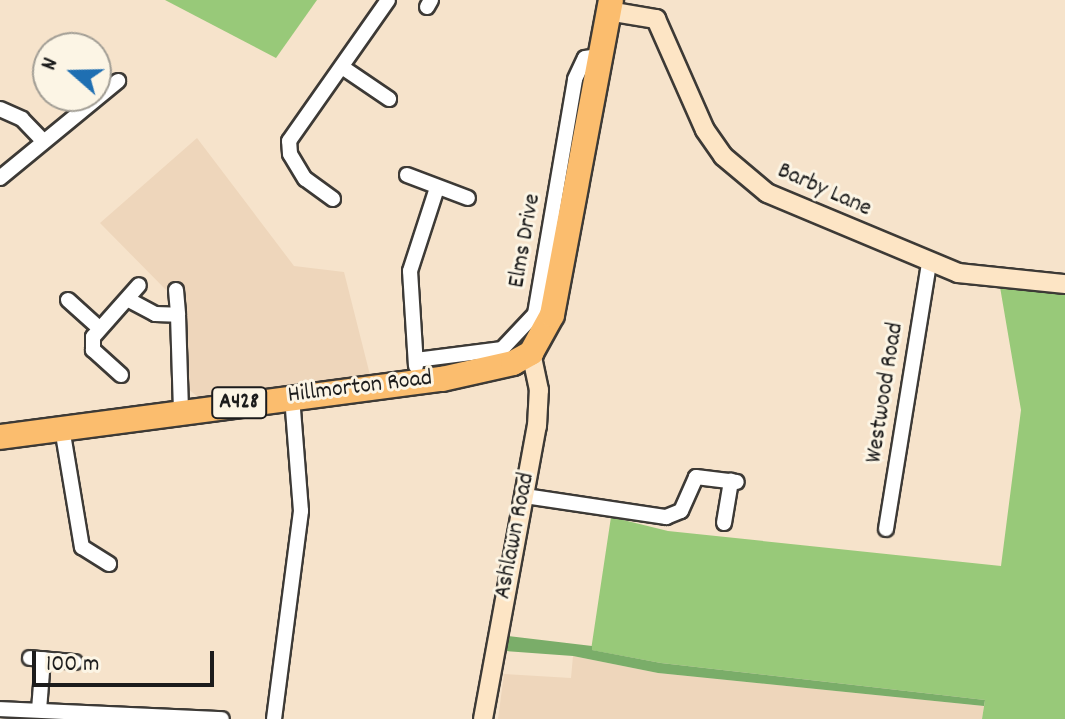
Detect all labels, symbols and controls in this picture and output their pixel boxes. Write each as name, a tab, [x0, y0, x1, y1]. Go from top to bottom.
north arrow	[32, 32, 112, 112]
text: N	[34, 54, 67, 75]
street label: Barby Lane	[773, 158, 875, 224]
street label: Elms Drive	[504, 192, 548, 290]
street label: Westwood Road	[861, 321, 911, 465]
street label: Hillmorton Road	[286, 365, 434, 411]
road number: A428	[211, 385, 267, 421]
street label: Ashlawn Road	[490, 470, 542, 602]
scale bar	[36, 635, 218, 685]
text: 100 m	[46, 648, 99, 682]

